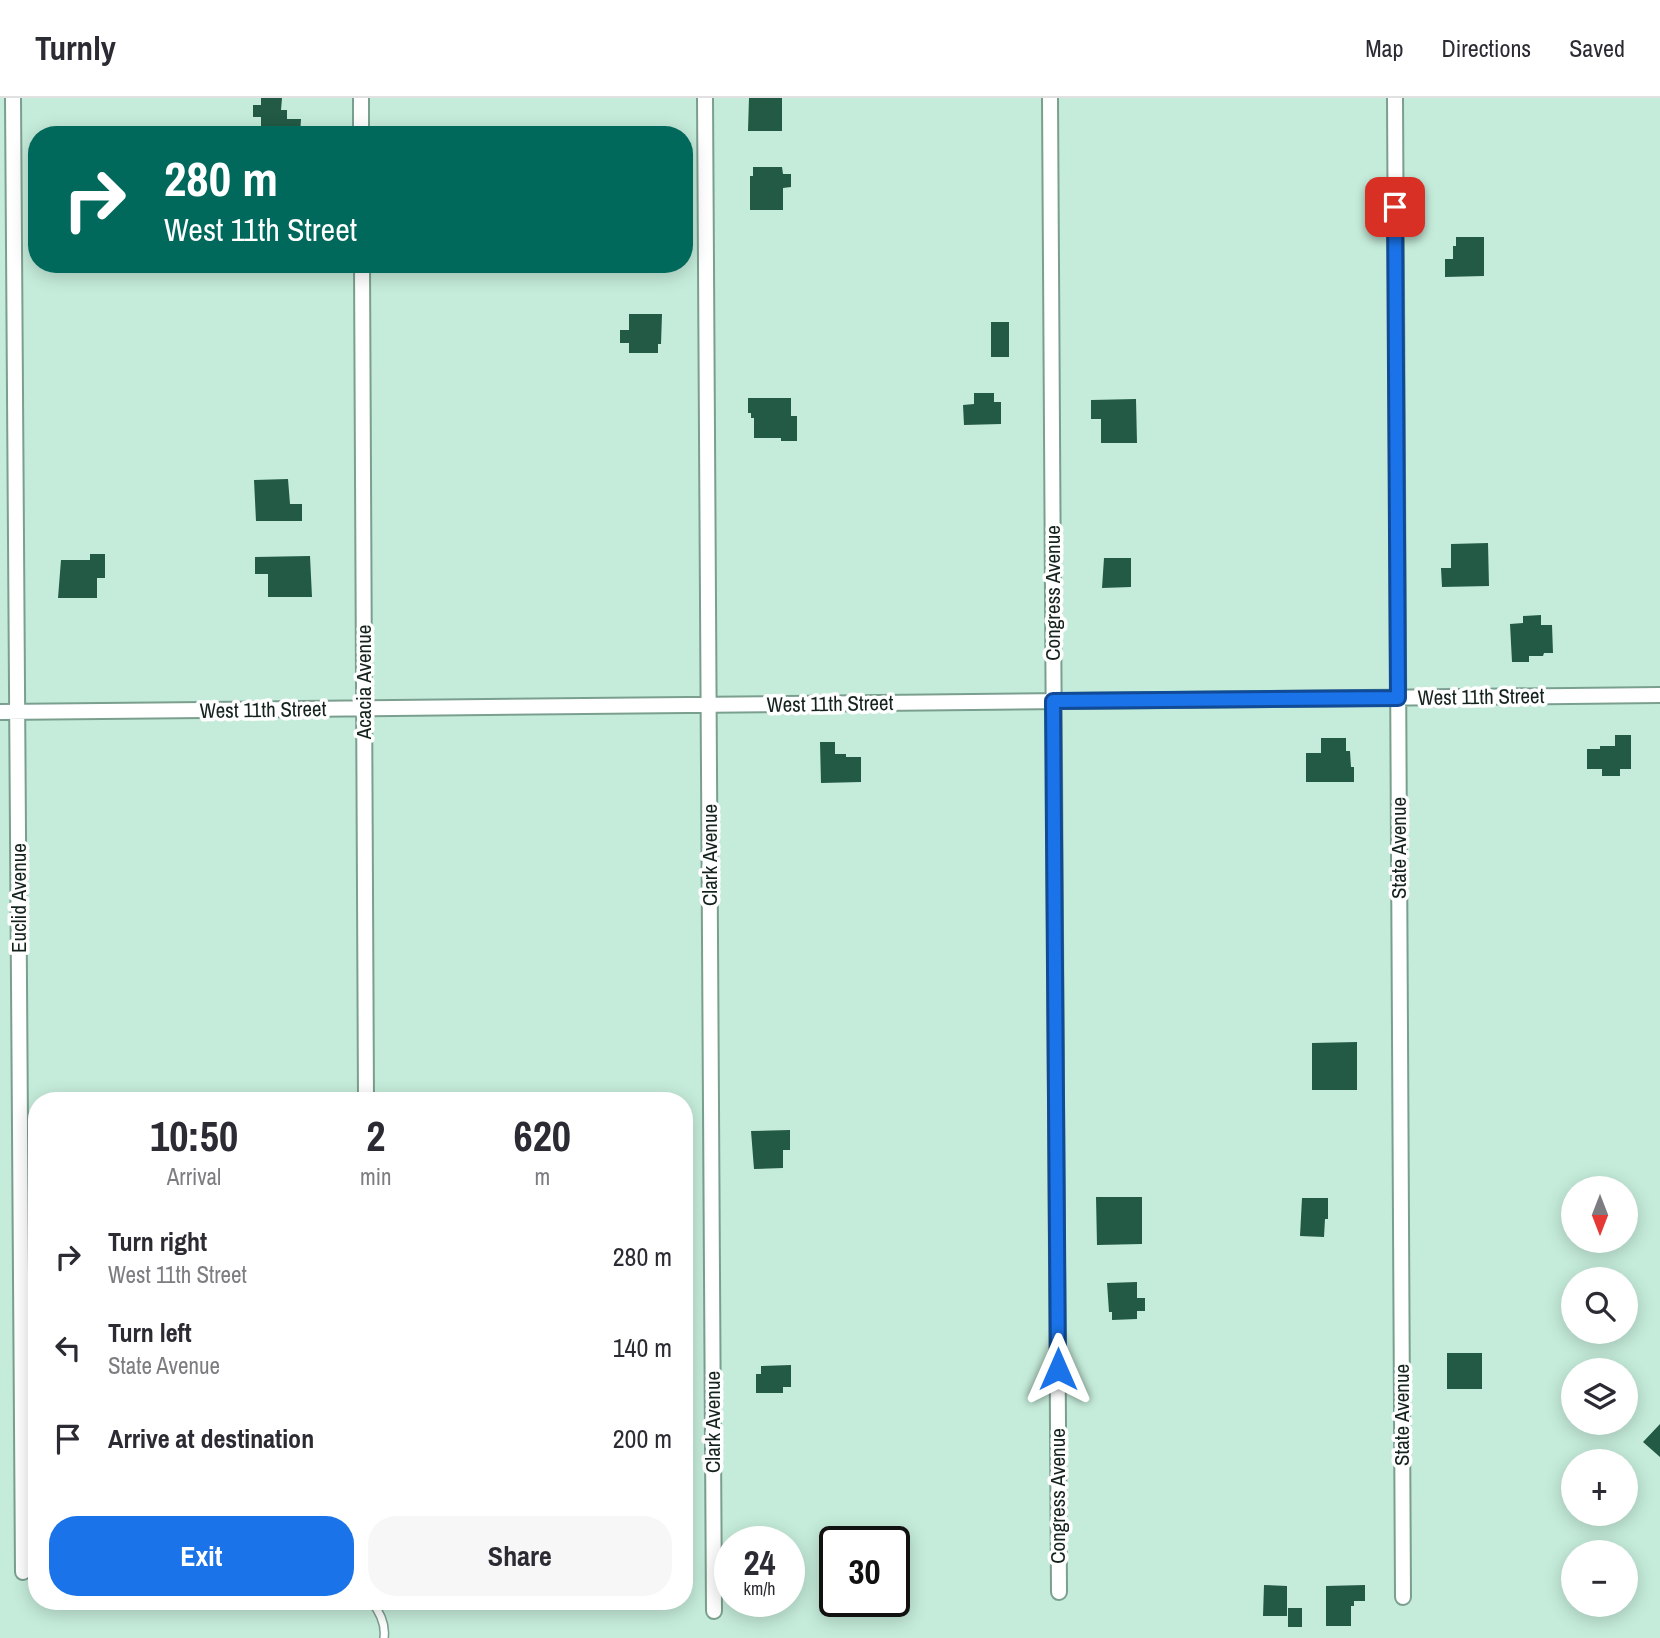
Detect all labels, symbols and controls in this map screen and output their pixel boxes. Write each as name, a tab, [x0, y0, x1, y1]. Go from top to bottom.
text: Turnly	[35, 26, 116, 70]
text: Map	[1365, 32, 1403, 64]
text: Directions	[1441, 32, 1531, 64]
text: Saved	[1569, 32, 1625, 64]
text: 280 m	[164, 145, 278, 211]
icon: right	[49, 154, 140, 245]
pin	[1365, 177, 1425, 237]
icon: arrive	[1376, 188, 1414, 226]
text: West 11th Street	[164, 208, 357, 251]
street label: Congress Avenue	[1038, 525, 1067, 661]
street label: Acacia Avenue	[349, 625, 378, 740]
street label: West 11th Street	[1417, 681, 1545, 712]
street label: West 11th Street	[766, 688, 894, 719]
street label: West 11th Street	[199, 694, 327, 725]
street label: State Avenue	[1384, 797, 1413, 899]
street label: Clark Avenue	[695, 804, 724, 906]
street label: Euclid Avenue	[4, 843, 33, 953]
text: 10:50	[150, 1108, 238, 1164]
text: 2	[366, 1108, 385, 1164]
text: 620	[514, 1108, 571, 1164]
text: Arrival	[167, 1161, 221, 1192]
text: min	[360, 1161, 392, 1192]
text: m	[534, 1161, 550, 1192]
north arrow	[1561, 1176, 1638, 1253]
map controls	[1561, 1176, 1638, 1617]
text: Turn right	[108, 1224, 207, 1259]
icon: right	[49, 1238, 87, 1276]
text: 280 m	[613, 1239, 672, 1274]
text: West 11th Street	[108, 1259, 247, 1290]
button: search	[1561, 1267, 1638, 1344]
text: Turn left	[108, 1315, 192, 1350]
icon: left	[49, 1329, 87, 1367]
text: 140 m	[613, 1330, 672, 1365]
position arrow	[1021, 1332, 1095, 1406]
text: State Avenue	[108, 1350, 220, 1381]
button: layers	[1561, 1358, 1638, 1435]
street label: State Avenue	[1387, 1364, 1416, 1466]
street label: Clark Avenue	[698, 1371, 727, 1473]
icon: arrive	[49, 1420, 87, 1458]
text: Arrive at destination	[108, 1421, 314, 1456]
text: 200 m	[613, 1421, 672, 1456]
street label: Congress Avenue	[1043, 1428, 1072, 1564]
button: +	[1561, 1449, 1638, 1526]
button: Exit	[49, 1516, 354, 1596]
button: Share	[368, 1516, 672, 1596]
speed limit sign: 30	[819, 1526, 910, 1617]
text: 24	[744, 1539, 775, 1586]
button: −	[1561, 1540, 1638, 1617]
text: km/h	[744, 1576, 776, 1601]

